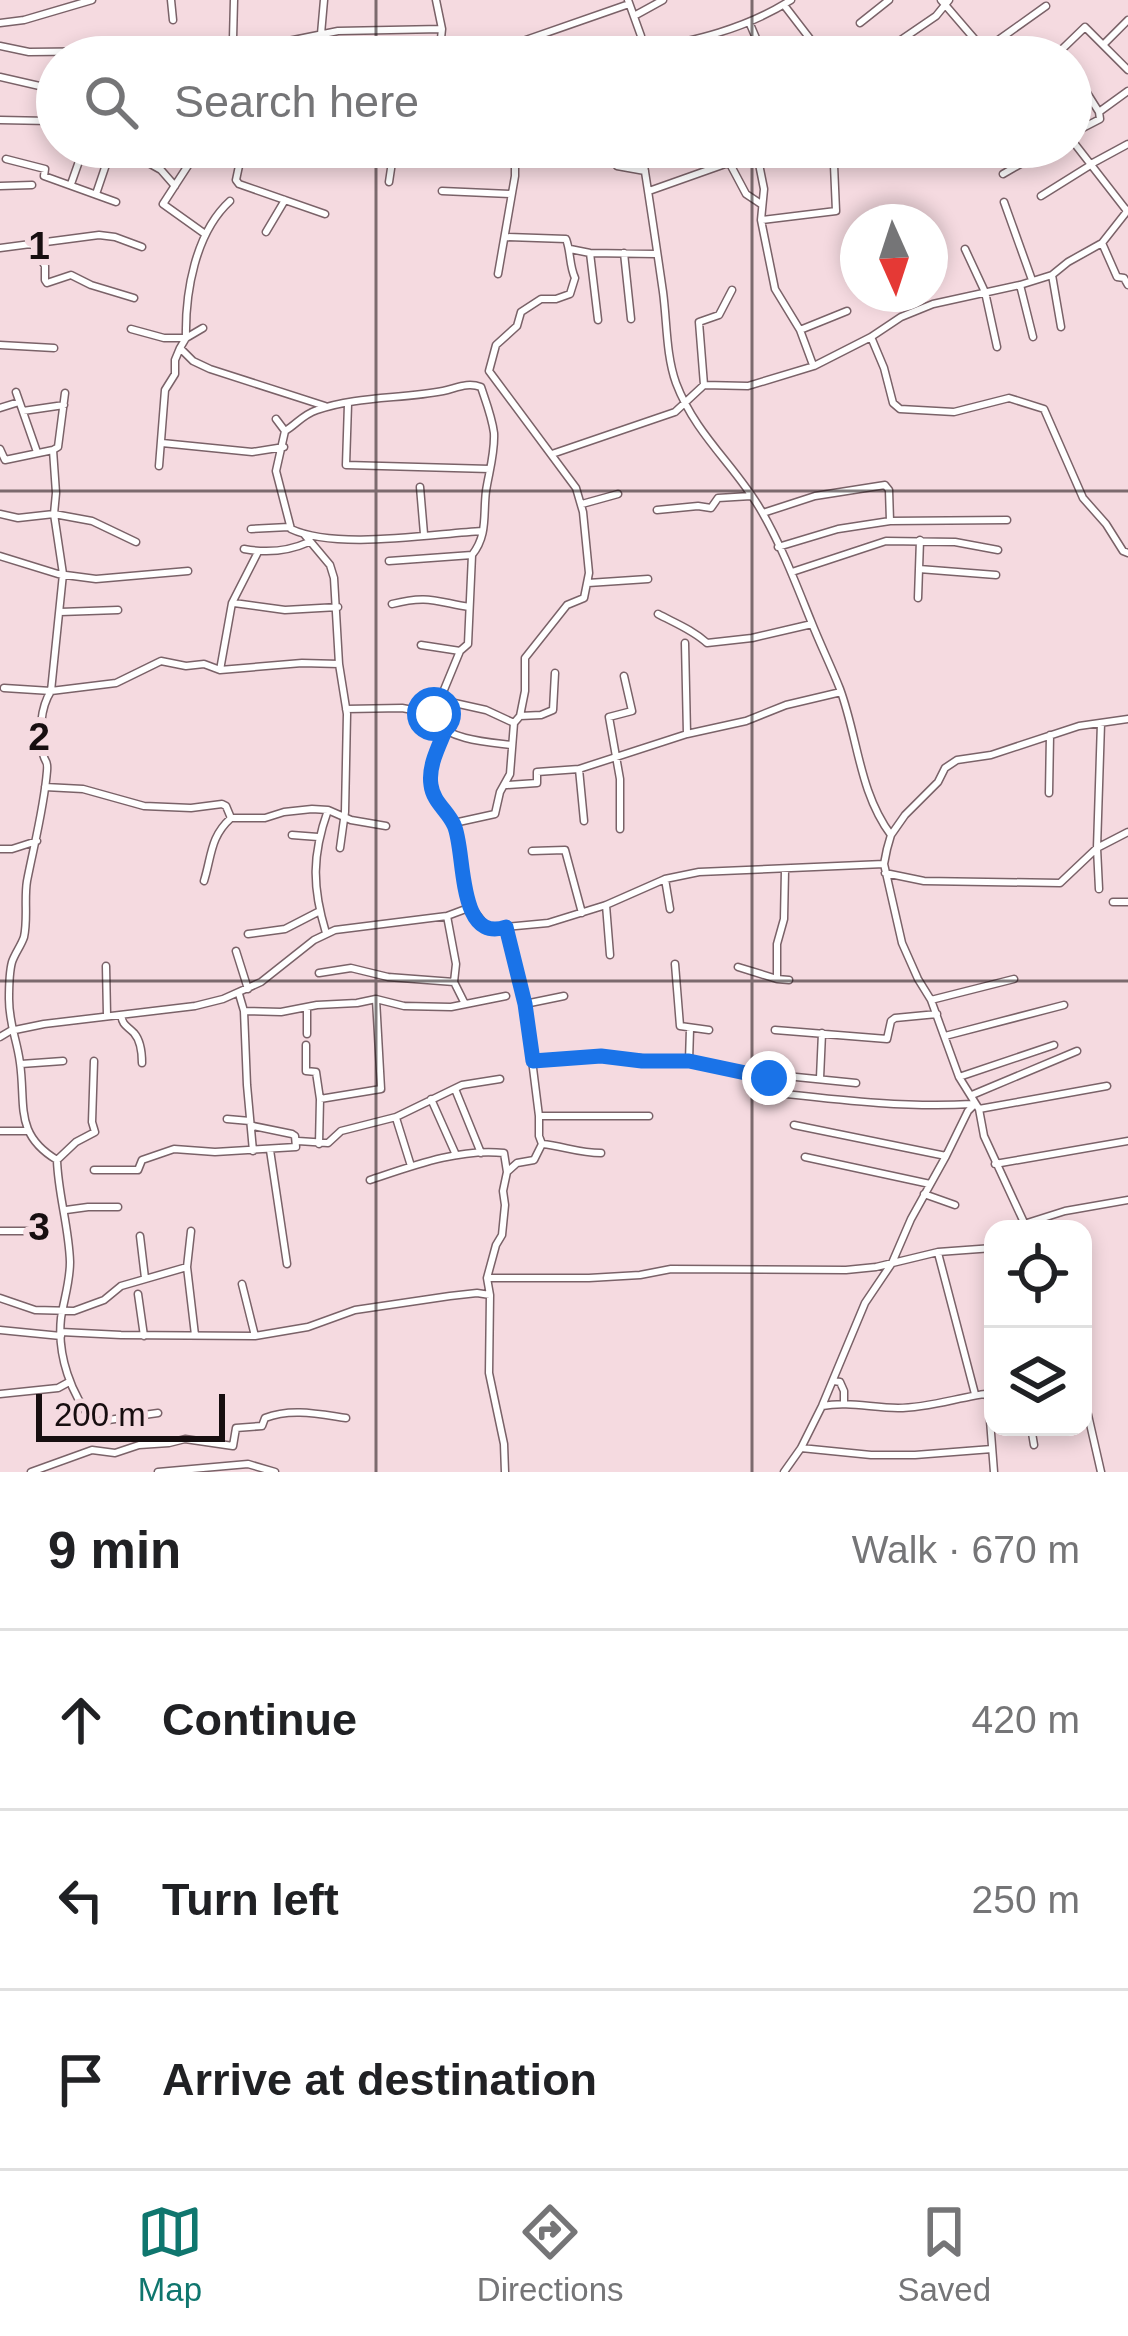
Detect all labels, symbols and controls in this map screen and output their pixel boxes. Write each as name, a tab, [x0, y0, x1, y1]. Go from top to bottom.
search box	[36, 36, 1092, 168]
icon: search	[78, 69, 144, 135]
text: Search here	[174, 76, 419, 127]
north arrow	[840, 204, 948, 312]
text: 1	[28, 224, 50, 267]
route start	[407, 687, 461, 741]
text: 2	[28, 715, 50, 758]
route end	[742, 1051, 796, 1105]
text: 3	[28, 1205, 50, 1248]
map controls	[984, 1220, 1092, 1436]
button: locate	[984, 1220, 1092, 1328]
button: layers	[984, 1328, 1092, 1436]
scale bar	[36, 1388, 225, 1441]
text: 200 m	[54, 1396, 146, 1433]
text: 9 min	[48, 1522, 181, 1579]
text: Walk · 670 m	[852, 1528, 1080, 1571]
icon: ahead	[48, 1687, 114, 1753]
text: Continue	[162, 1694, 357, 1745]
text: 420 m	[972, 1698, 1080, 1741]
icon: left	[48, 1867, 114, 1933]
text: Turn left	[162, 1874, 339, 1925]
text: 250 m	[972, 1878, 1080, 1921]
icon: arrive	[48, 2047, 114, 2113]
text: Arrive at destination	[162, 2054, 597, 2105]
tab: Map	[137, 2199, 203, 2309]
tab: Directions	[477, 2199, 624, 2309]
tab: Saved	[897, 2199, 991, 2309]

